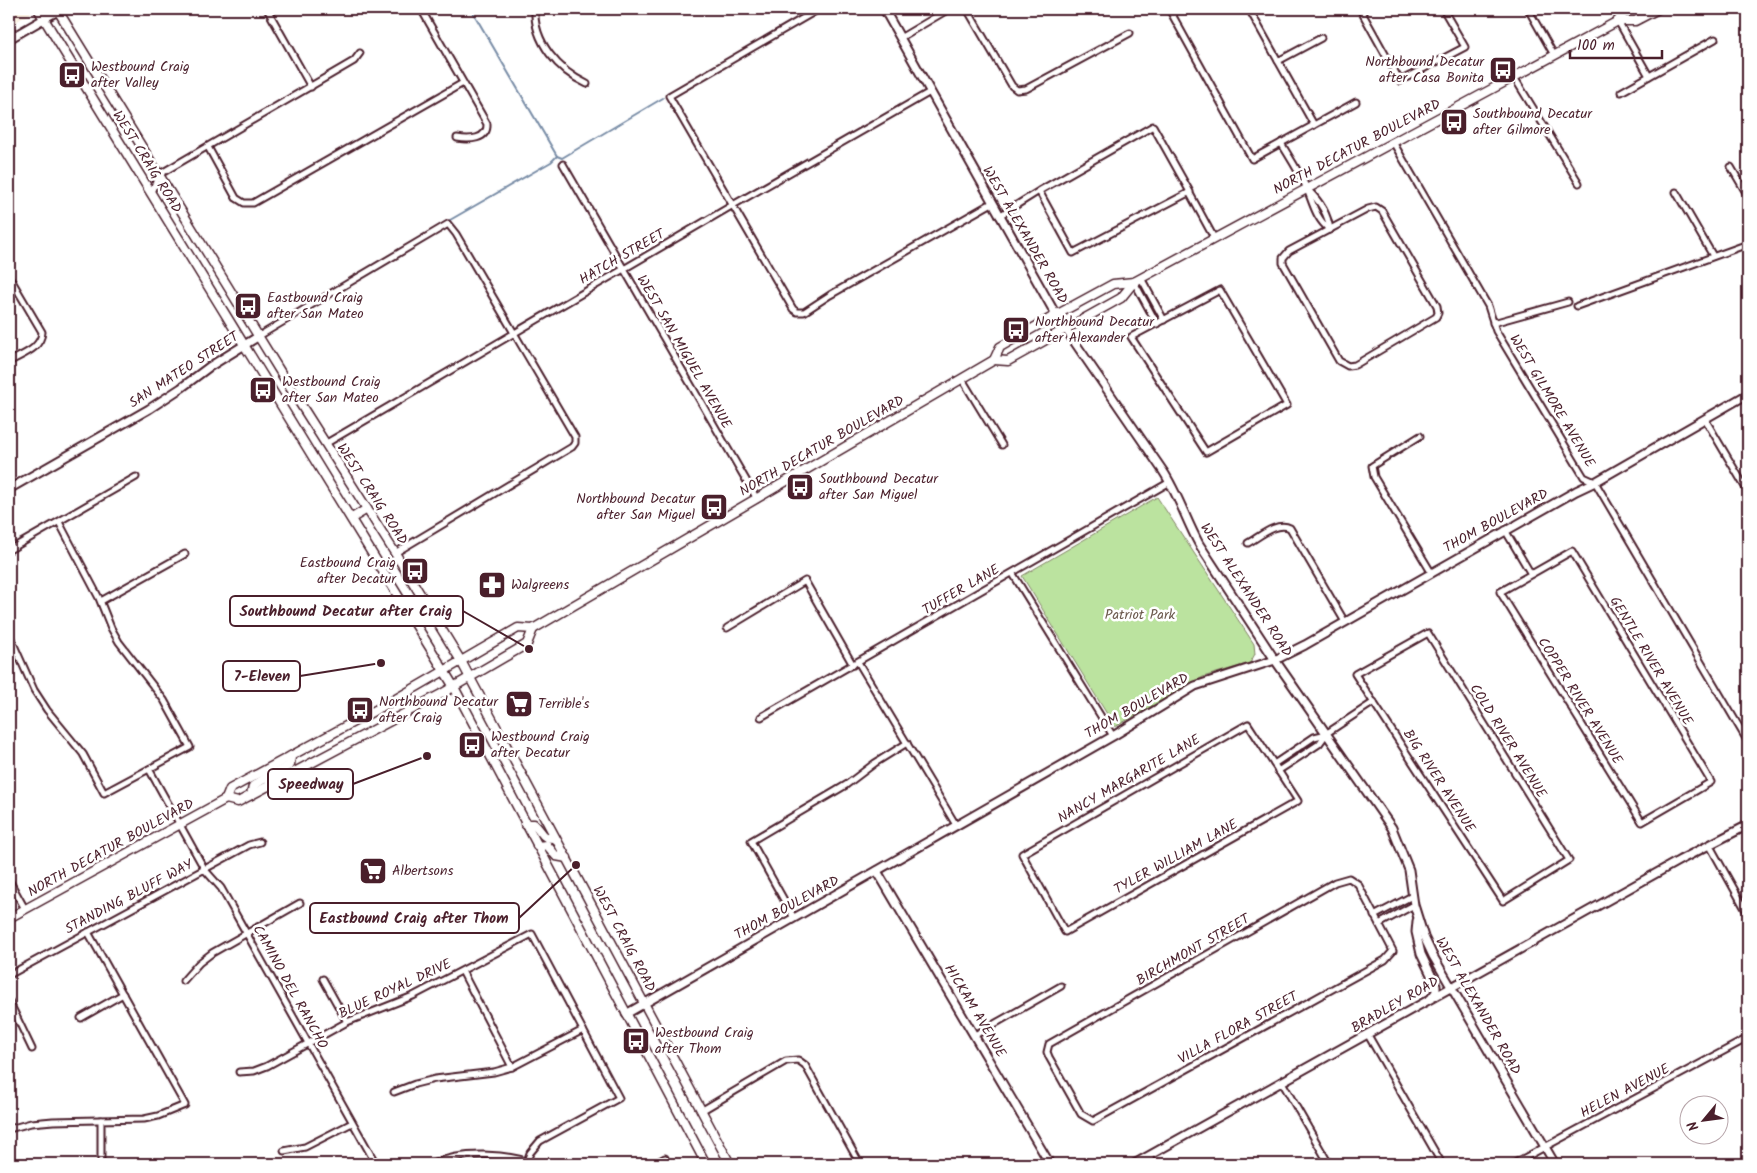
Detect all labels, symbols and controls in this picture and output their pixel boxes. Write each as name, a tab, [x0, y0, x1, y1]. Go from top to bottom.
scale bar	[1570, 28, 1662, 60]
text: 100 m	[1577, 34, 1615, 58]
place label: Northbound Decatur after Casa Bonita	[1365, 51, 1485, 89]
bus stop icon: Northbound Decatur after Casa Bonita	[1488, 55, 1518, 85]
place label: Westbound Craig after Valley	[91, 56, 190, 94]
bus stop icon: Westbound Craig after Valley	[57, 60, 87, 90]
street label: NORTH DECATUR BOULEVARD	[1269, 93, 1445, 201]
place label: Southbound Decatur after Gilmore	[1473, 103, 1593, 141]
street label: WEST CRAIG ROAD	[107, 106, 187, 218]
bus stop icon: Southbound Decatur after Gilmore	[1439, 107, 1469, 137]
street label: WEST ALEXANDER ROAD	[976, 162, 1074, 308]
street label: HATCH STREET	[575, 223, 670, 290]
street label: WEST SAN MIGUEL AVENUE	[631, 271, 738, 434]
place label: Eastbound Craig after San Mateo	[267, 287, 364, 325]
bus stop icon: Eastbound Craig after San Mateo	[233, 291, 263, 321]
place label: Northbound Decatur after Alexander	[1035, 311, 1155, 349]
bus stop icon: Northbound Decatur after Alexander	[1001, 315, 1031, 345]
street label: SAN MATEO STREET	[125, 325, 245, 414]
street label: WEST GILMORE AVENUE	[1503, 330, 1601, 473]
place label: Westbound Craig after San Mateo	[282, 371, 381, 409]
bus stop icon: Westbound Craig after San Mateo	[248, 375, 278, 405]
street label: NORTH DECATUR BOULEVARD	[735, 390, 909, 502]
street label: WEST CRAIG ROAD	[331, 439, 413, 549]
place label: Southbound Decatur after San Miguel	[819, 468, 939, 506]
bus stop icon: Southbound Decatur after San Miguel	[785, 472, 815, 502]
street label: THOM BOULEVARD	[1440, 483, 1552, 559]
place label: Northbound Decatur after San Miguel	[576, 488, 696, 526]
bus stop icon: Northbound Decatur after San Miguel	[699, 492, 729, 522]
street label: WEST ALEXANDER ROAD	[1194, 519, 1298, 661]
place label: Eastbound Craig after Decatur	[300, 552, 397, 590]
bus stop icon: Eastbound Craig after Decatur	[400, 556, 430, 586]
street label: TUFFER LANE	[918, 558, 1005, 621]
pharmacy icon: Walgreens	[477, 570, 507, 600]
place label: Walgreens	[511, 574, 569, 596]
street label: GENTLE RIVER AVENUE	[1604, 592, 1699, 730]
callout: Southbound Decatur after Craig	[230, 596, 463, 626]
text: Southbound Decatur after Craig	[240, 600, 452, 624]
park label: Patriot Park	[1105, 604, 1176, 626]
street label: COPPER RIVER AVENUE	[1532, 633, 1629, 770]
callout: 7-Eleven	[223, 661, 300, 691]
text: 7-Eleven	[234, 665, 290, 689]
street label: THOM BOULEVARD	[1081, 667, 1193, 745]
street label: COLD RIVER AVENUE	[1464, 679, 1553, 803]
supermarket icon: Terrible's	[504, 689, 534, 719]
place label: Northbound Decatur after Craig	[379, 691, 499, 729]
place label: Terrible's	[538, 693, 589, 715]
bus stop icon: Northbound Decatur after Craig	[345, 695, 375, 725]
street label: BIG RIVER AVENUE	[1397, 725, 1481, 838]
place label: Westbound Craig after Decatur	[491, 726, 590, 764]
street label: NANCY MARGARITE LANE	[1053, 729, 1205, 829]
bus stop icon: Westbound Craig after Decatur	[457, 730, 487, 760]
callout: Speedway	[268, 769, 353, 799]
text: Speedway	[278, 773, 344, 797]
street label: NORTH DECATUR BOULEVARD	[24, 793, 198, 903]
street label: TYLER WILLIAM LANE	[1110, 813, 1243, 900]
street label: STANDING BLUFF WAY	[61, 853, 198, 940]
supermarket icon: Albertsons	[358, 856, 388, 886]
place label: Albertsons	[392, 860, 453, 882]
street label: THOM BOULEVARD	[731, 870, 843, 946]
street label: WEST CRAIG ROAD	[587, 882, 661, 996]
callout: Eastbound Craig after Thom	[310, 903, 519, 933]
text: Eastbound Craig after Thom	[320, 907, 508, 931]
street label: BIRCHMONT STREET	[1132, 908, 1255, 992]
street label: CAMINO DEL RANCHO	[247, 921, 334, 1053]
street label: WEST ALEXANDER ROAD	[1429, 933, 1527, 1079]
street label: BLUE ROYAL DRIVE	[335, 953, 456, 1025]
street label: HICKAM AVENUE	[938, 960, 1012, 1063]
street label: BRADLEY ROAD	[1347, 971, 1443, 1039]
street label: VILLA FLORA STREET	[1174, 985, 1303, 1070]
place label: Westbound Craig after Thom	[655, 1022, 754, 1060]
bus stop icon: Westbound Craig after Thom	[621, 1026, 651, 1056]
street label: HELEN AVENUE	[1576, 1058, 1674, 1124]
north arrow	[1680, 1096, 1730, 1146]
text: N	[1682, 1116, 1705, 1135]

